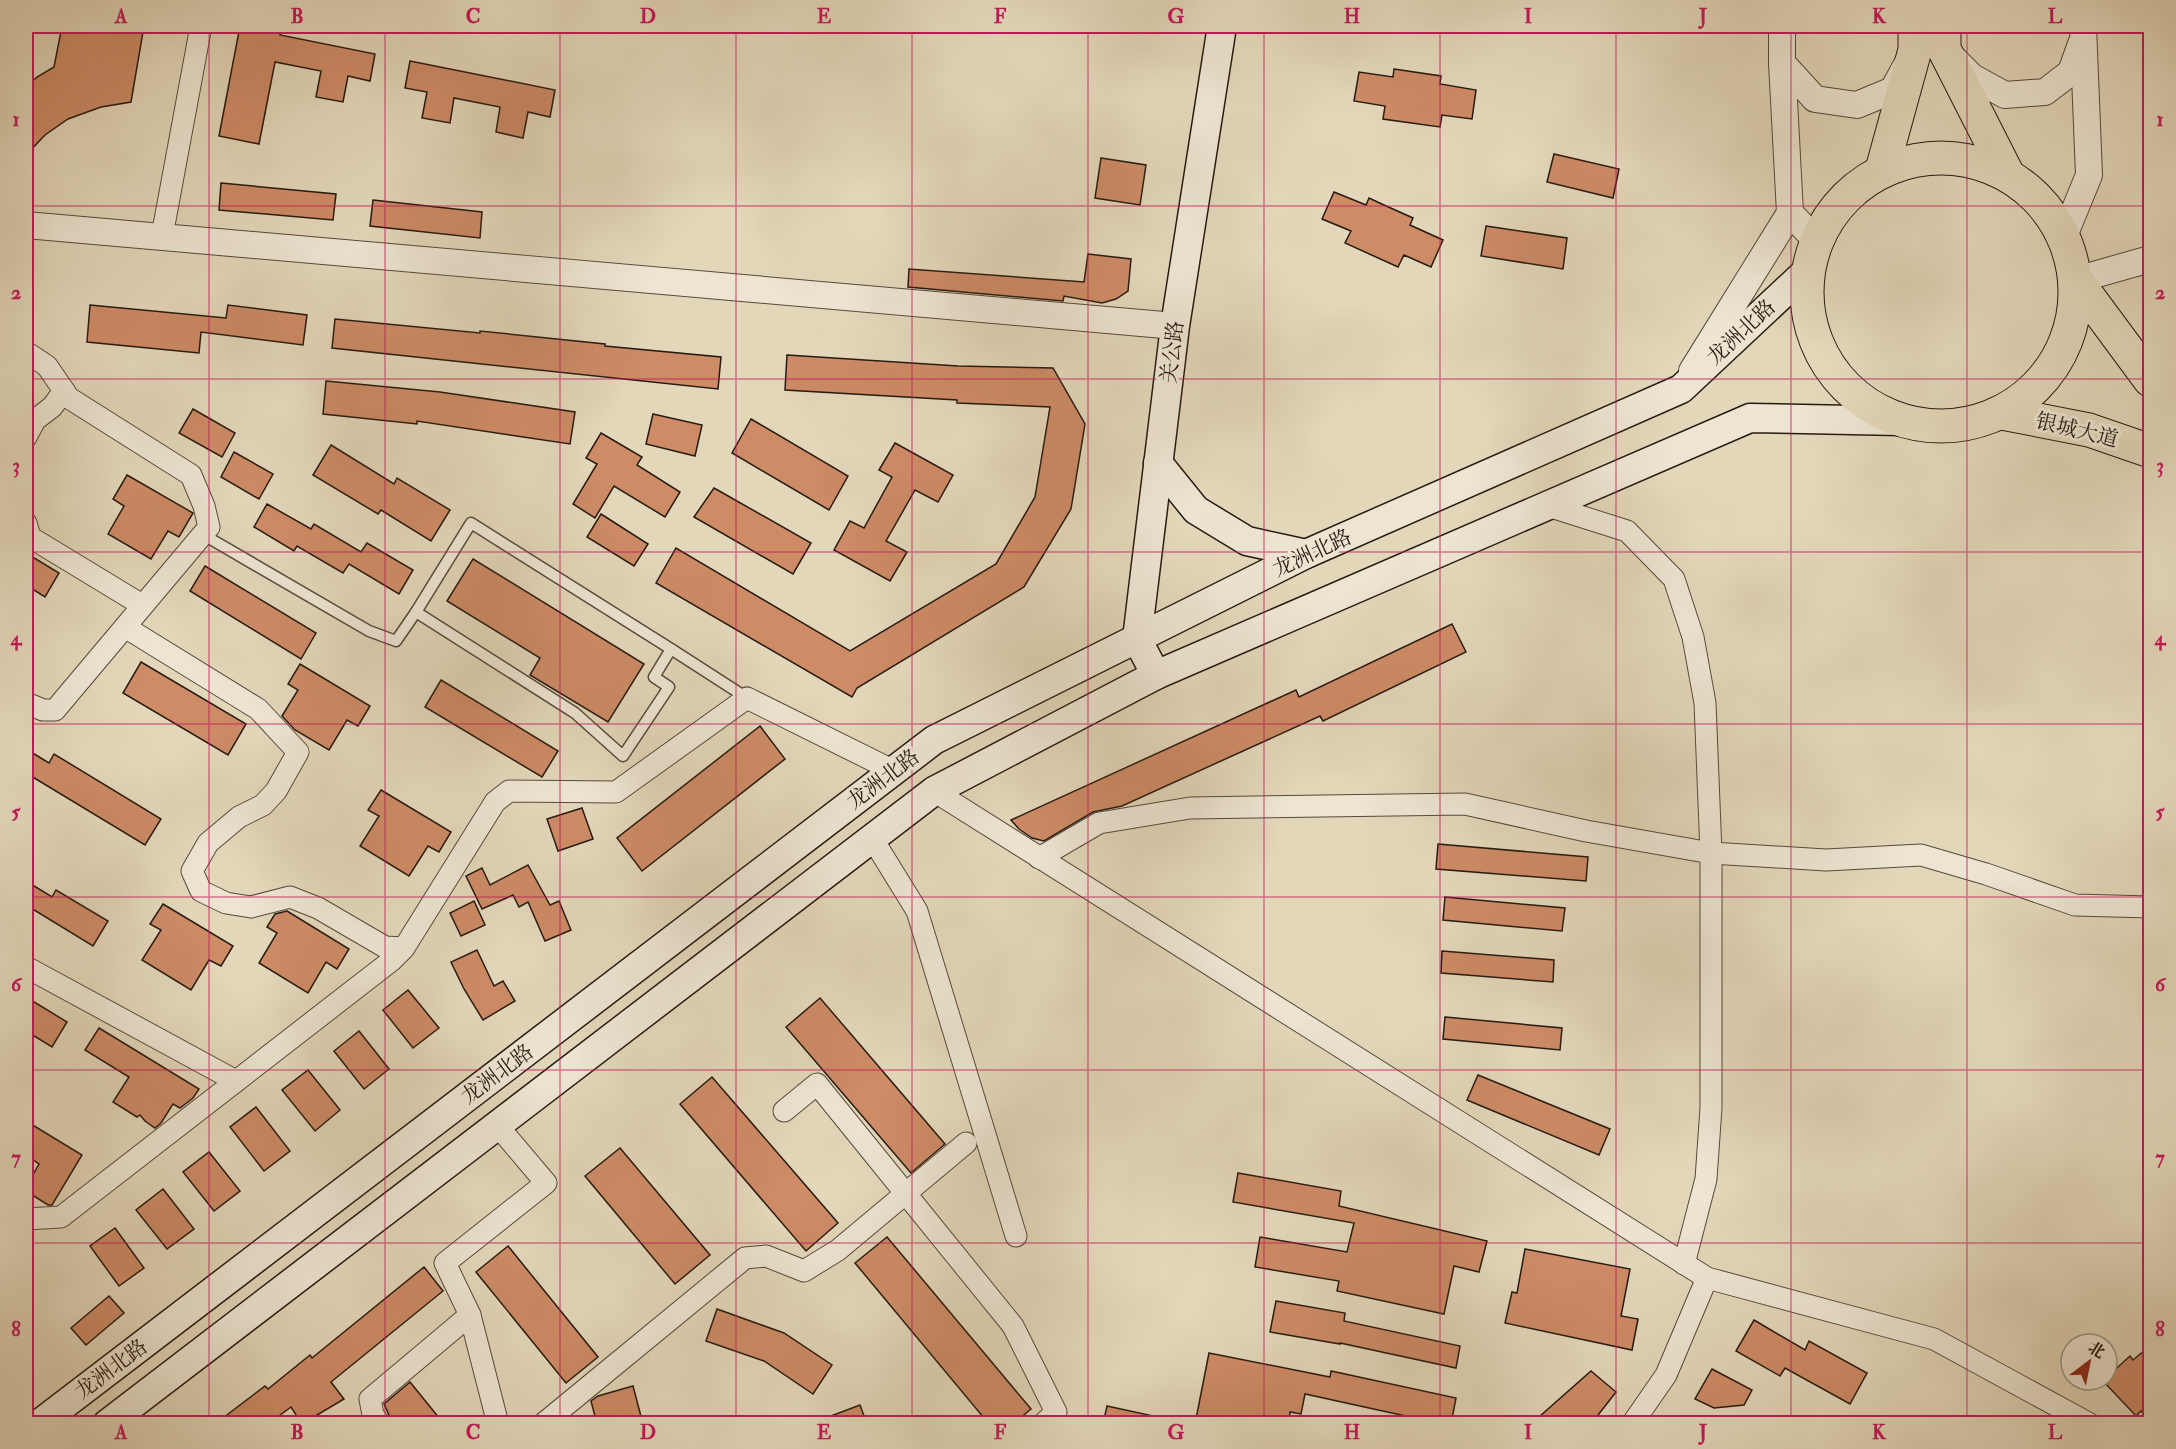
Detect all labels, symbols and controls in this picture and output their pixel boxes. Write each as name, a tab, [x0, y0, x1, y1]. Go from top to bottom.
text: A	[114, 4, 128, 29]
text: B	[290, 4, 304, 29]
text: C	[466, 4, 480, 29]
text: D	[640, 4, 656, 29]
text: E	[817, 4, 832, 29]
text: F	[994, 4, 1007, 29]
text: G	[1168, 4, 1185, 29]
text: H	[1344, 4, 1360, 29]
text: I	[1524, 4, 1532, 29]
text: J	[1698, 4, 1707, 29]
text: K	[1872, 4, 1887, 29]
text: L	[2048, 4, 2063, 29]
text: 1	[12, 107, 20, 132]
text: 1	[2156, 107, 2164, 132]
text: 2	[11, 280, 21, 305]
text: 2	[2155, 280, 2165, 305]
street label: 龙洲北路	[1701, 294, 1781, 371]
street label: 关公路	[1155, 319, 1190, 385]
street label: 银城大道	[2033, 407, 2121, 454]
text: 3	[12, 453, 20, 478]
text: 3	[2156, 453, 2164, 478]
street label: 龙洲北路	[1268, 523, 1356, 583]
text: 4	[10, 626, 23, 651]
text: 4	[2154, 626, 2167, 651]
street label: 龙洲北路	[842, 743, 925, 815]
text: 5	[12, 799, 22, 824]
text: 5	[2156, 799, 2166, 824]
text: 6	[11, 972, 23, 997]
text: 6	[2155, 972, 2167, 997]
street label: 龙洲北路	[456, 1038, 539, 1110]
text: 7	[11, 1145, 21, 1170]
text: 7	[2155, 1145, 2165, 1170]
text: 8	[11, 1317, 21, 1342]
text: 8	[2155, 1317, 2165, 1342]
north arrow	[2059, 1332, 2119, 1392]
street label: 龙洲北路	[70, 1333, 153, 1405]
text: 北	[2084, 1337, 2109, 1363]
text: A	[114, 1420, 128, 1445]
text: B	[290, 1420, 304, 1445]
text: C	[466, 1420, 480, 1445]
text: D	[640, 1420, 656, 1445]
text: E	[817, 1420, 832, 1445]
text: F	[994, 1420, 1007, 1445]
text: G	[1168, 1420, 1185, 1445]
text: H	[1344, 1420, 1360, 1445]
text: I	[1524, 1420, 1532, 1445]
text: J	[1698, 1420, 1707, 1445]
text: K	[1872, 1420, 1887, 1445]
text: L	[2048, 1420, 2063, 1445]

